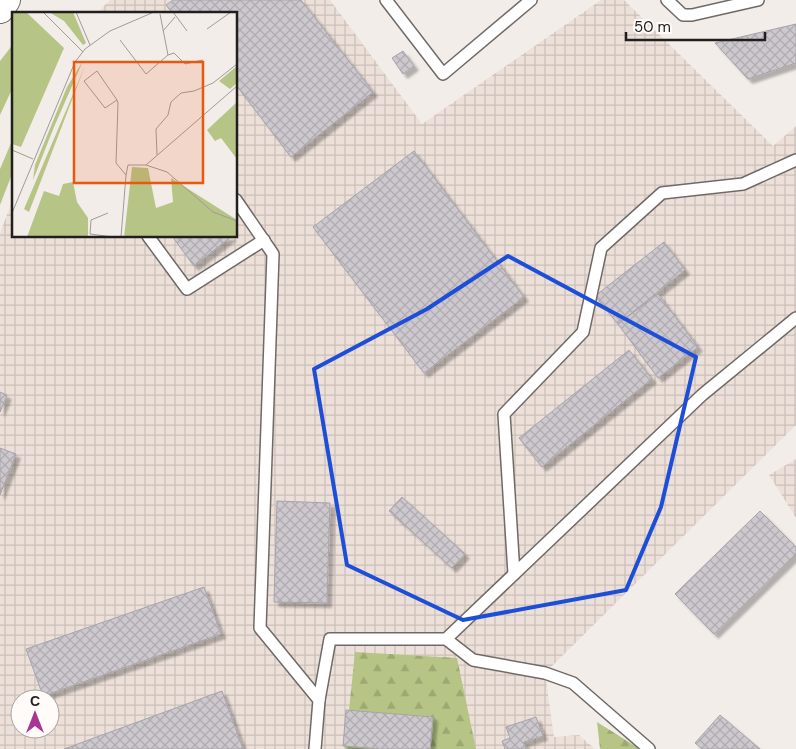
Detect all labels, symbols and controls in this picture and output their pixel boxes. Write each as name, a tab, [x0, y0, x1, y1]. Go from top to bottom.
scale bar	[626, 10, 765, 42]
inset map	[12, 12, 238, 238]
text: 50 m	[634, 17, 671, 37]
north arrow	[10, 689, 60, 739]
text: С	[30, 692, 40, 710]

